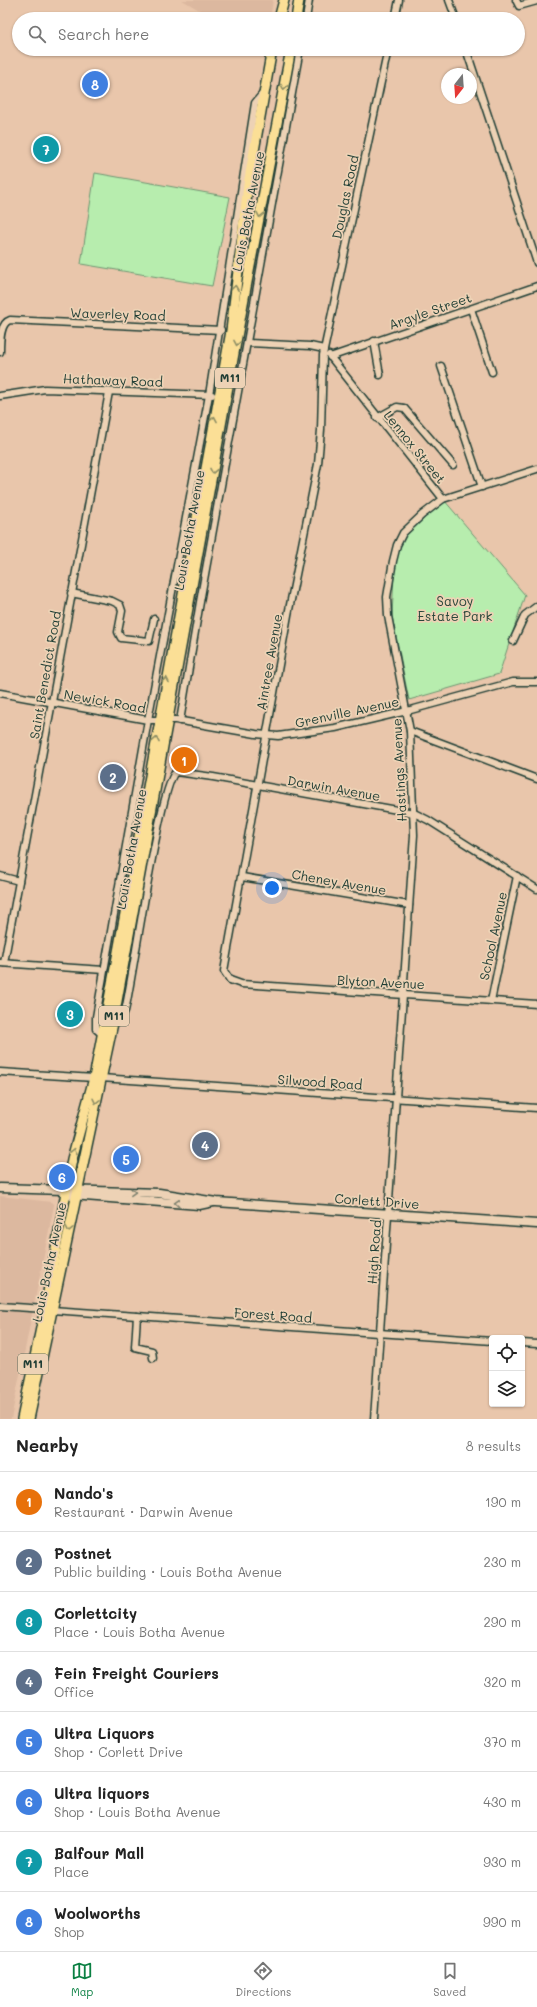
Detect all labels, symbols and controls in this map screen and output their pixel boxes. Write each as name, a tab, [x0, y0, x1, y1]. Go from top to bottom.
search box	[12, 12, 525, 56]
icon: search	[26, 23, 48, 45]
text: Search here	[58, 24, 149, 44]
north arrow	[441, 68, 477, 104]
pin: 8	[82, 69, 108, 99]
one-way arrow	[281, 84, 289, 90]
pin: 7	[33, 134, 59, 164]
street label: Louis Botha Avenue	[228, 149, 268, 272]
street label: Douglas Road	[327, 153, 362, 240]
one-way arrow	[257, 212, 265, 218]
one-way arrow	[230, 285, 239, 291]
street label: Argyle Street	[386, 288, 474, 333]
street label: Waverley Road	[70, 303, 166, 324]
one-way arrow	[233, 340, 241, 346]
road number: M11	[215, 368, 245, 388]
street label: Hathaway Road	[63, 369, 163, 390]
street label: Lennox Street	[381, 407, 450, 487]
one-way arrow	[209, 416, 218, 422]
street label: Louis Botha Avenue	[170, 468, 207, 592]
one-way arrow	[209, 468, 218, 474]
park label: Savoy Estate Park	[418, 592, 493, 624]
street label: Saint Benedict Road	[25, 609, 64, 740]
street label: Aintree Avenue	[252, 612, 285, 711]
one-way arrow	[162, 677, 170, 683]
street label: Newick Road	[63, 685, 147, 716]
street label: Grenville Avenue	[293, 692, 400, 731]
street label: Hastings Avenue	[387, 718, 410, 822]
one-way arrow	[151, 737, 160, 743]
pin: 1	[171, 745, 197, 775]
pin: 2	[100, 762, 126, 792]
street label: Darwin Avenue	[286, 771, 382, 804]
street label: Louis Botha Avenue	[112, 787, 149, 911]
street label: Cheney Avenue	[290, 865, 388, 898]
your location	[262, 878, 282, 898]
street label: School Avenue	[475, 890, 510, 982]
street label: Blyton Avenue	[337, 971, 425, 992]
pin: 3	[57, 999, 83, 1029]
road number: M11	[99, 1006, 129, 1026]
street label: Silwood Road	[277, 1070, 363, 1093]
one-way arrow	[92, 1098, 100, 1105]
pin: 4	[192, 1130, 218, 1160]
pin: 5	[113, 1144, 139, 1174]
one-way arrow	[69, 1148, 78, 1155]
pin: 6	[49, 1162, 75, 1192]
one-way arrow	[130, 1188, 136, 1196]
street label: Corlett Drive	[334, 1189, 420, 1212]
one-way arrow	[174, 1199, 180, 1208]
street label: Louis Botha Avenue	[27, 1200, 70, 1323]
street label: High Road	[363, 1219, 384, 1285]
one-way arrow	[65, 1225, 74, 1232]
street label: Forest Road	[233, 1303, 313, 1326]
map controls	[489, 1335, 525, 1407]
button: locate	[489, 1335, 525, 1371]
road number: M11	[18, 1354, 48, 1374]
button: layers	[489, 1371, 525, 1407]
text: Nearby	[16, 1434, 78, 1456]
text: 8 results	[466, 1437, 521, 1454]
text: Nando's	[54, 1483, 113, 1503]
text: 1	[26, 1493, 32, 1510]
text: 190 m	[485, 1493, 521, 1510]
text: Restaurant · Darwin Avenue	[54, 1503, 233, 1520]
text: Postnet	[54, 1543, 112, 1563]
text: 2	[25, 1553, 33, 1570]
text: 230 m	[484, 1553, 521, 1570]
text: Public building · Louis Botha Avenue	[54, 1563, 282, 1580]
text: Corlettcity	[54, 1603, 137, 1623]
text: 3	[25, 1613, 33, 1630]
text: 290 m	[484, 1613, 521, 1630]
text: Place · Louis Botha Avenue	[54, 1623, 225, 1640]
text: Fein Freight Couriers	[54, 1663, 219, 1683]
text: 4	[25, 1673, 33, 1690]
text: 320 m	[484, 1673, 521, 1690]
text: Office	[54, 1683, 94, 1700]
text: Ultra Liquors	[54, 1723, 154, 1743]
text: 5	[25, 1733, 33, 1750]
text: 370 m	[484, 1733, 521, 1750]
text: Shop · Corlett Drive	[54, 1743, 183, 1760]
text: Ultra liquors	[54, 1783, 150, 1803]
text: 6	[25, 1793, 33, 1810]
text: 430 m	[483, 1793, 521, 1810]
text: Shop · Louis Botha Avenue	[54, 1803, 221, 1820]
text: Balfour Mall	[54, 1843, 144, 1863]
text: 7	[25, 1853, 33, 1870]
text: 930 m	[483, 1853, 521, 1870]
text: Place	[54, 1863, 89, 1880]
text: Woolworths	[54, 1903, 140, 1923]
text: 8	[25, 1913, 33, 1930]
text: 990 m	[483, 1913, 521, 1930]
text: Shop	[54, 1923, 84, 1940]
tab: Map	[71, 1960, 93, 1999]
tab: Directions	[235, 1960, 291, 1999]
tab: Saved	[433, 1960, 466, 1999]

